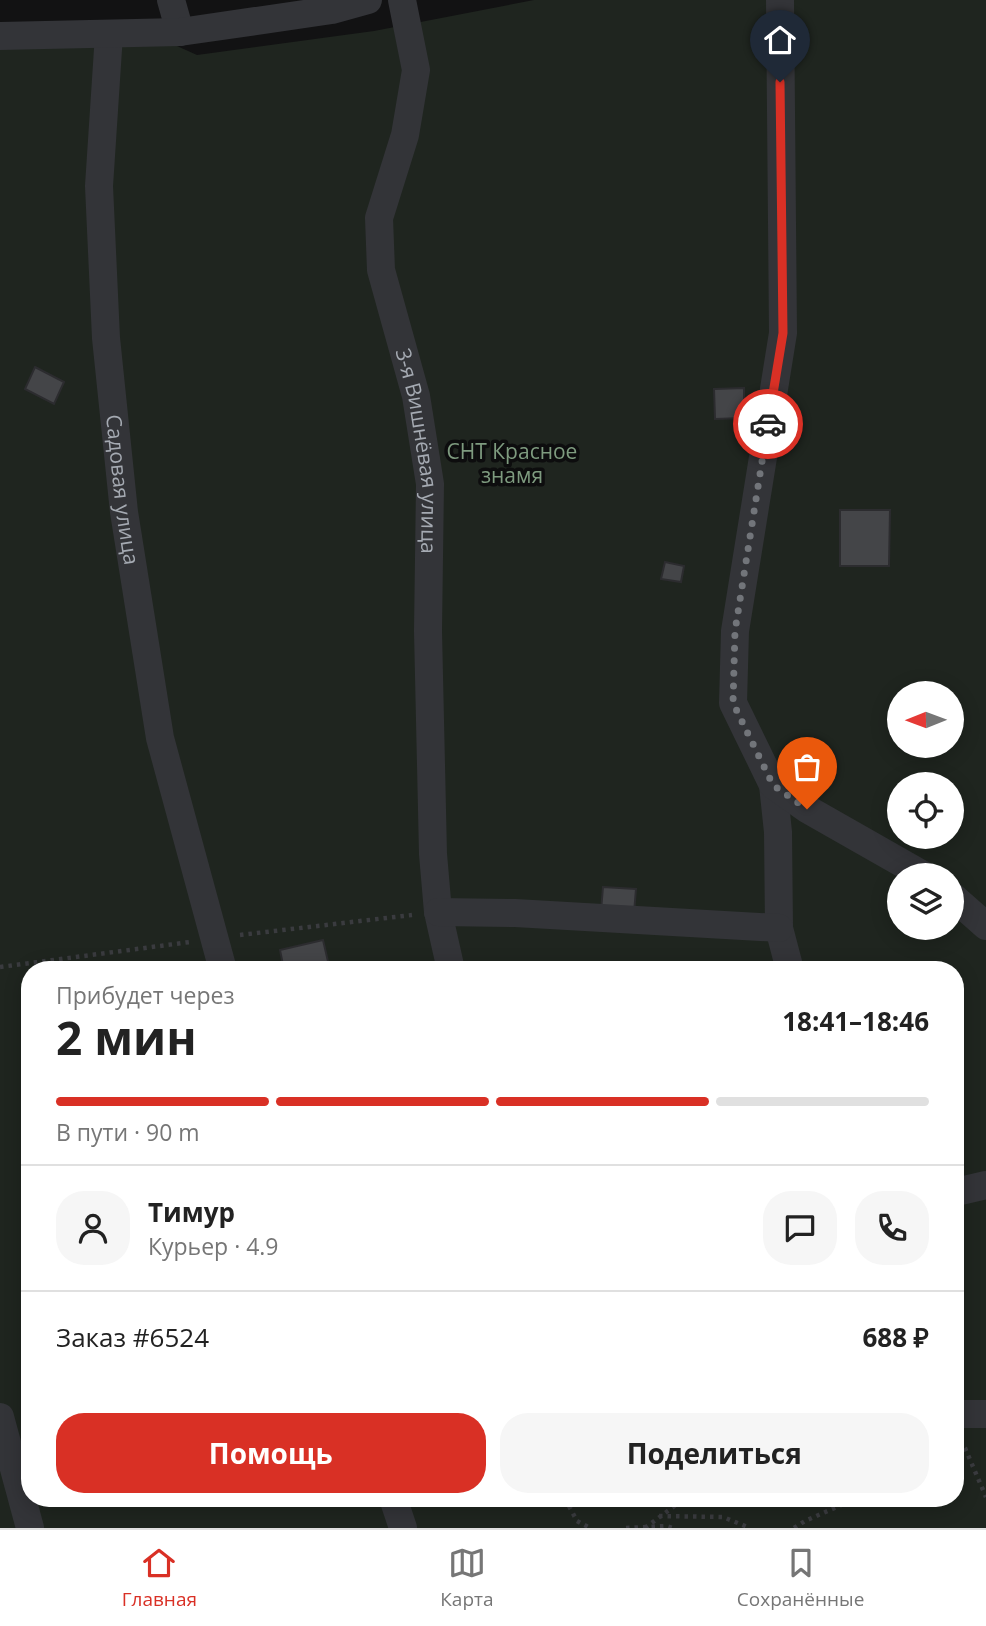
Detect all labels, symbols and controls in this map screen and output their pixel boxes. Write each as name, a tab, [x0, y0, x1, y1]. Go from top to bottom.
pin	[750, 10, 810, 82]
icon: home	[761, 21, 799, 59]
street label: 3-я Вишнёвая улица	[389, 345, 444, 554]
courier	[733, 389, 803, 459]
icon: car	[749, 405, 787, 443]
street label: Садовая улица	[100, 413, 146, 567]
park label: СНТ Красное знамя	[447, 437, 577, 489]
north arrow	[887, 681, 964, 758]
map controls	[887, 681, 964, 940]
pin	[777, 737, 837, 809]
icon: bag	[788, 748, 826, 786]
button: locate	[887, 772, 964, 849]
button: layers	[887, 863, 964, 940]
text: Прибудет через	[56, 979, 235, 1011]
text: 18:41–18:46	[782, 1003, 929, 1039]
text: 2 мин	[56, 1006, 197, 1068]
text: В пути · 90 m	[56, 1116, 200, 1148]
button: person	[56, 1191, 130, 1265]
button: chat	[763, 1191, 837, 1265]
button: phone	[855, 1191, 929, 1265]
text: Тимур	[148, 1194, 235, 1230]
text: Курьер · 4.9	[148, 1230, 279, 1262]
text: Заказ #6524	[56, 1319, 209, 1355]
text: 688 ₽	[863, 1319, 929, 1355]
button: Помощь	[56, 1413, 486, 1493]
button: Поделиться	[500, 1413, 929, 1493]
tab: Главная	[122, 1544, 197, 1612]
tab: Карта	[440, 1544, 494, 1612]
tab: Сохранённые	[737, 1544, 864, 1612]

